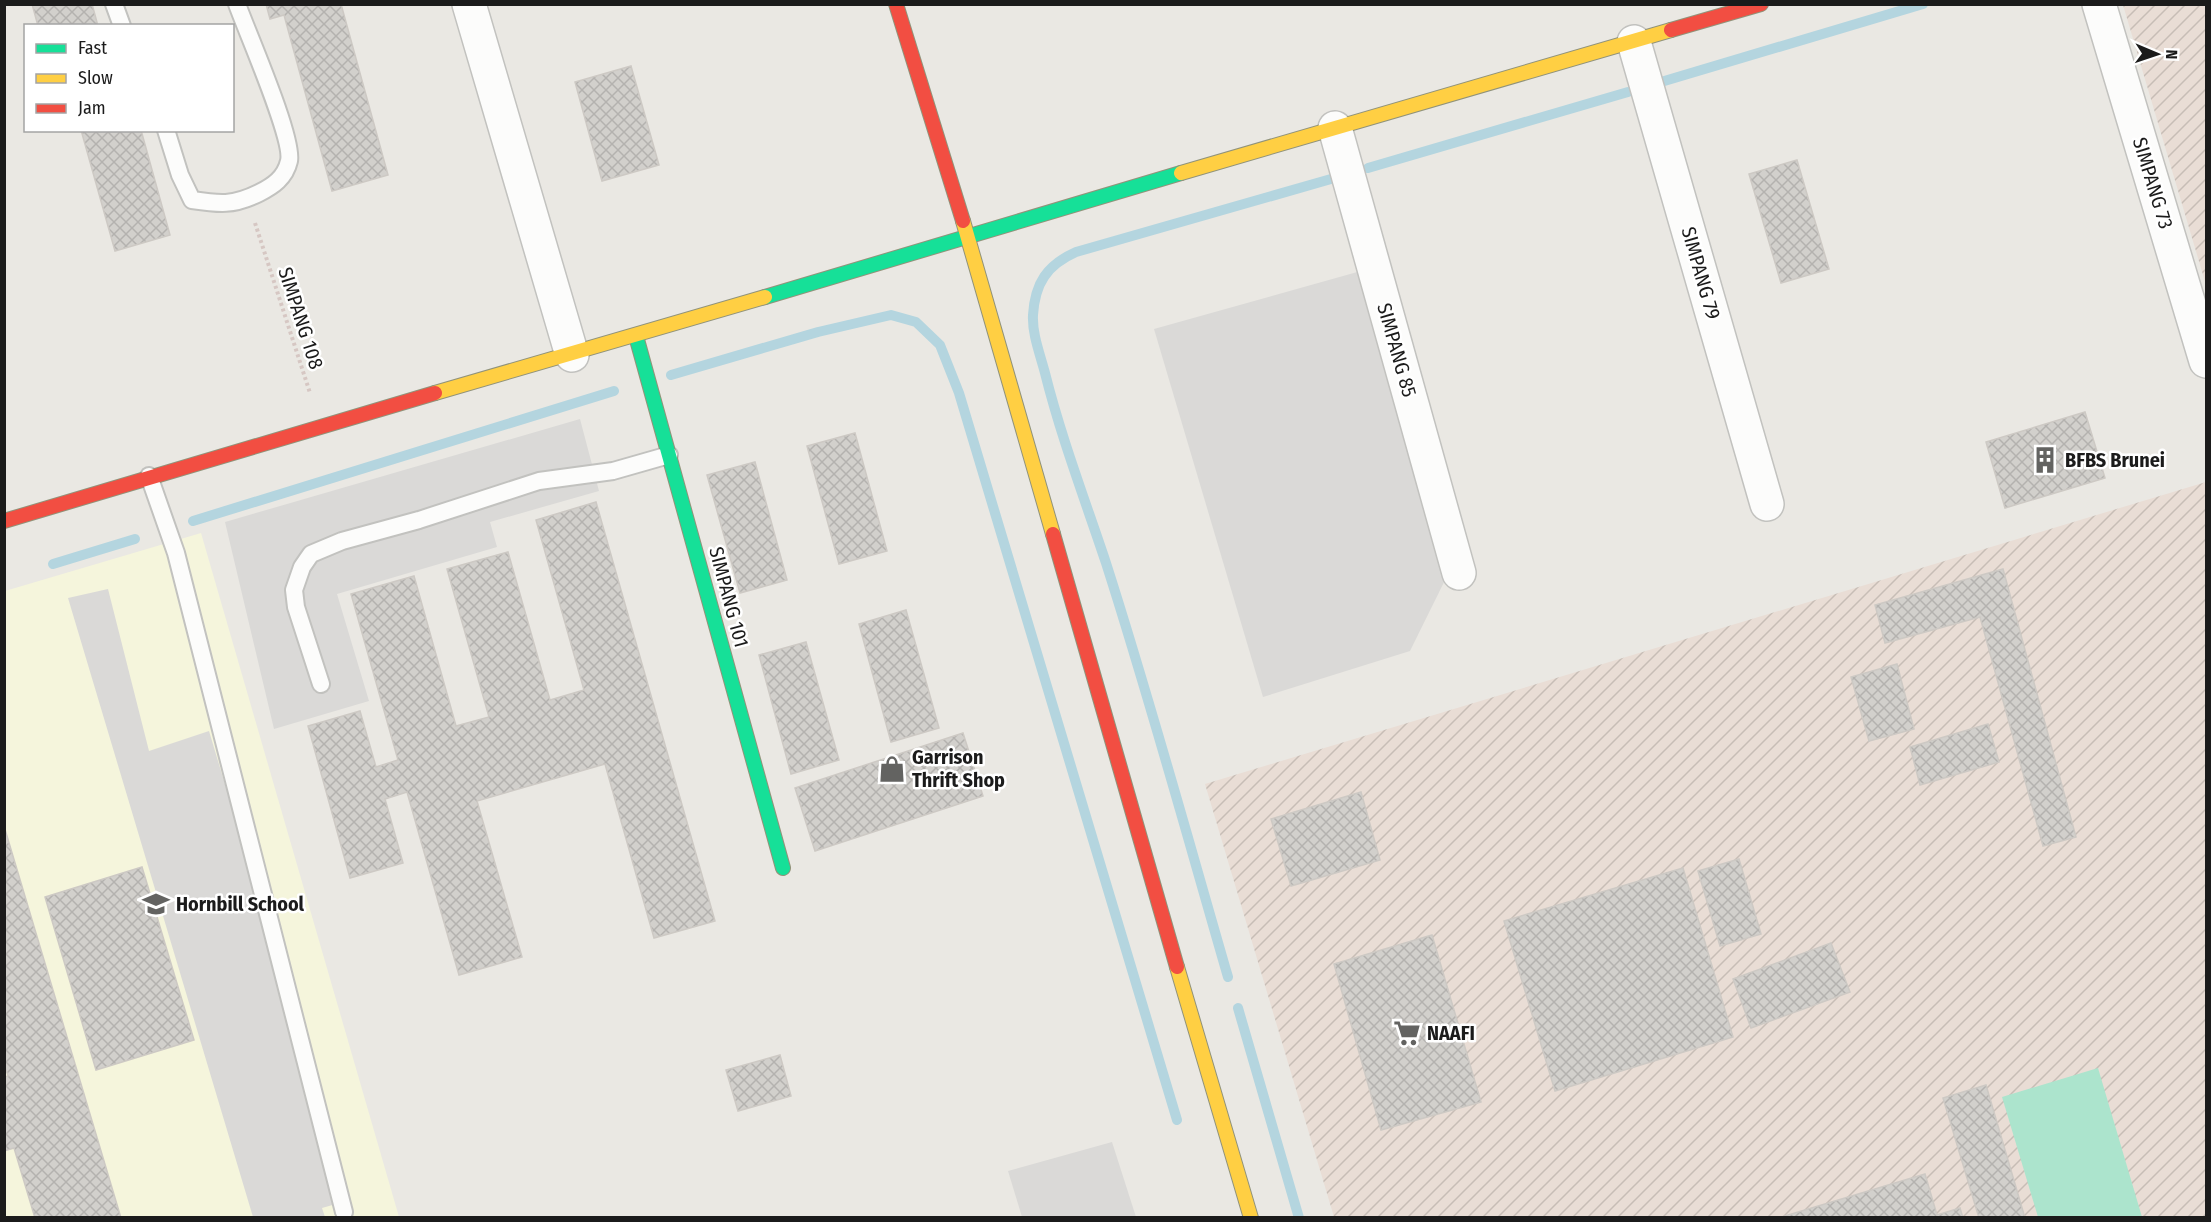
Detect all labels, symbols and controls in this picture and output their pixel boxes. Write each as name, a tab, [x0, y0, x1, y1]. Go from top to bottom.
legend	[24, 24, 234, 132]
north arrow	[2127, 24, 2187, 84]
text: Fast	[78, 37, 107, 59]
text: N	[2162, 49, 2181, 60]
text: Slow	[78, 67, 113, 89]
text: Jam	[78, 97, 106, 119]
street label: SIMPANG 73	[2128, 134, 2178, 232]
street label: SIMPANG 79	[1676, 224, 1726, 322]
street label: SIMPANG 108	[273, 264, 329, 372]
street label: SIMPANG 85	[1372, 300, 1422, 400]
building icon: BFBS Brunei	[2030, 445, 2060, 475]
place label: BFBS Brunei	[2065, 448, 2165, 472]
street label: SIMPANG 101	[704, 544, 754, 650]
place label: Garrison Thrift Shop	[912, 745, 1005, 792]
shop icon: Garrison Thrift Shop	[877, 754, 907, 784]
school or university icon: Hornbill School	[141, 889, 171, 919]
place label: Hornbill School	[176, 892, 305, 916]
supermarket icon: NAAFI	[1392, 1018, 1422, 1048]
place label: NAAFI	[1427, 1021, 1475, 1045]

